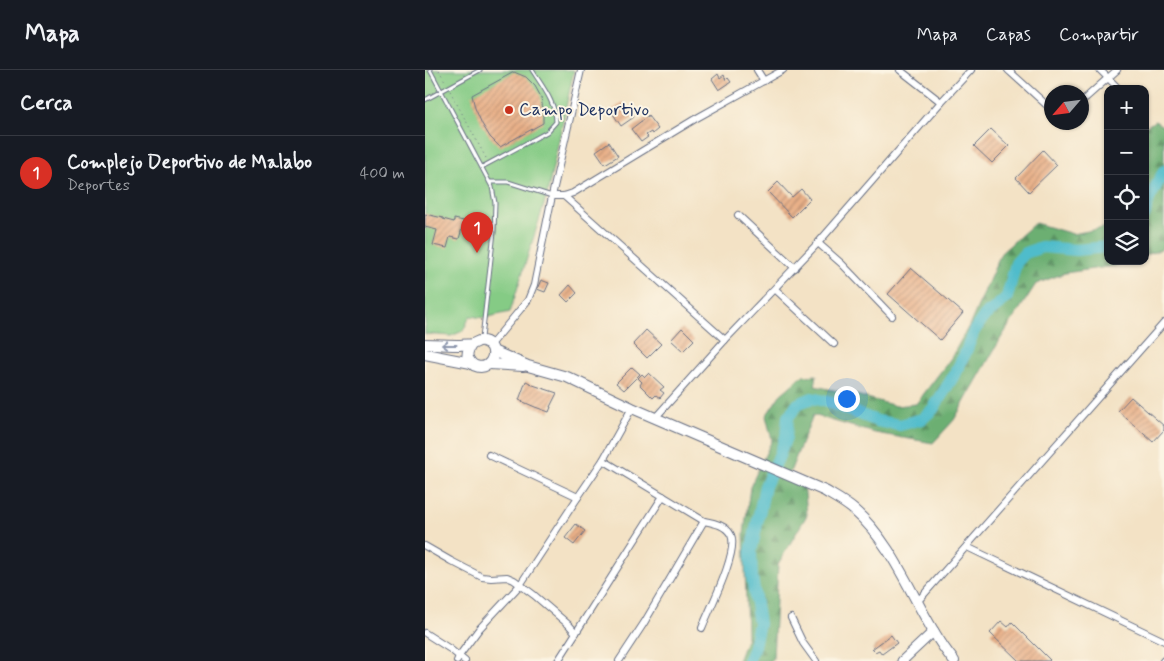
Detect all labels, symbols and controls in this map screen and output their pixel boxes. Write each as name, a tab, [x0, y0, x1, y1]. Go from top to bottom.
text: Mapa	[25, 19, 80, 50]
text: Mapa	[917, 23, 958, 47]
text: Capas	[986, 23, 1031, 47]
text: Compartir	[1059, 23, 1139, 47]
north arrow	[1044, 85, 1089, 130]
map controls	[1104, 85, 1149, 265]
button: +	[1104, 85, 1149, 130]
text: Cerca	[20, 89, 73, 117]
place label: Campo Deportivo	[519, 98, 649, 122]
marker: Campo Deportivo	[503, 104, 515, 116]
button: −	[1104, 130, 1149, 175]
text: Complejo Deportivo de Malabo	[67, 150, 312, 175]
text: 1	[32, 163, 40, 184]
text: 400 m	[360, 163, 405, 184]
text: Deportes	[67, 175, 130, 196]
button: locate	[1104, 175, 1149, 220]
pin: 1	[461, 212, 493, 253]
button: layers	[1104, 220, 1149, 265]
one-way arrow	[441, 340, 457, 350]
your location	[834, 386, 860, 412]

